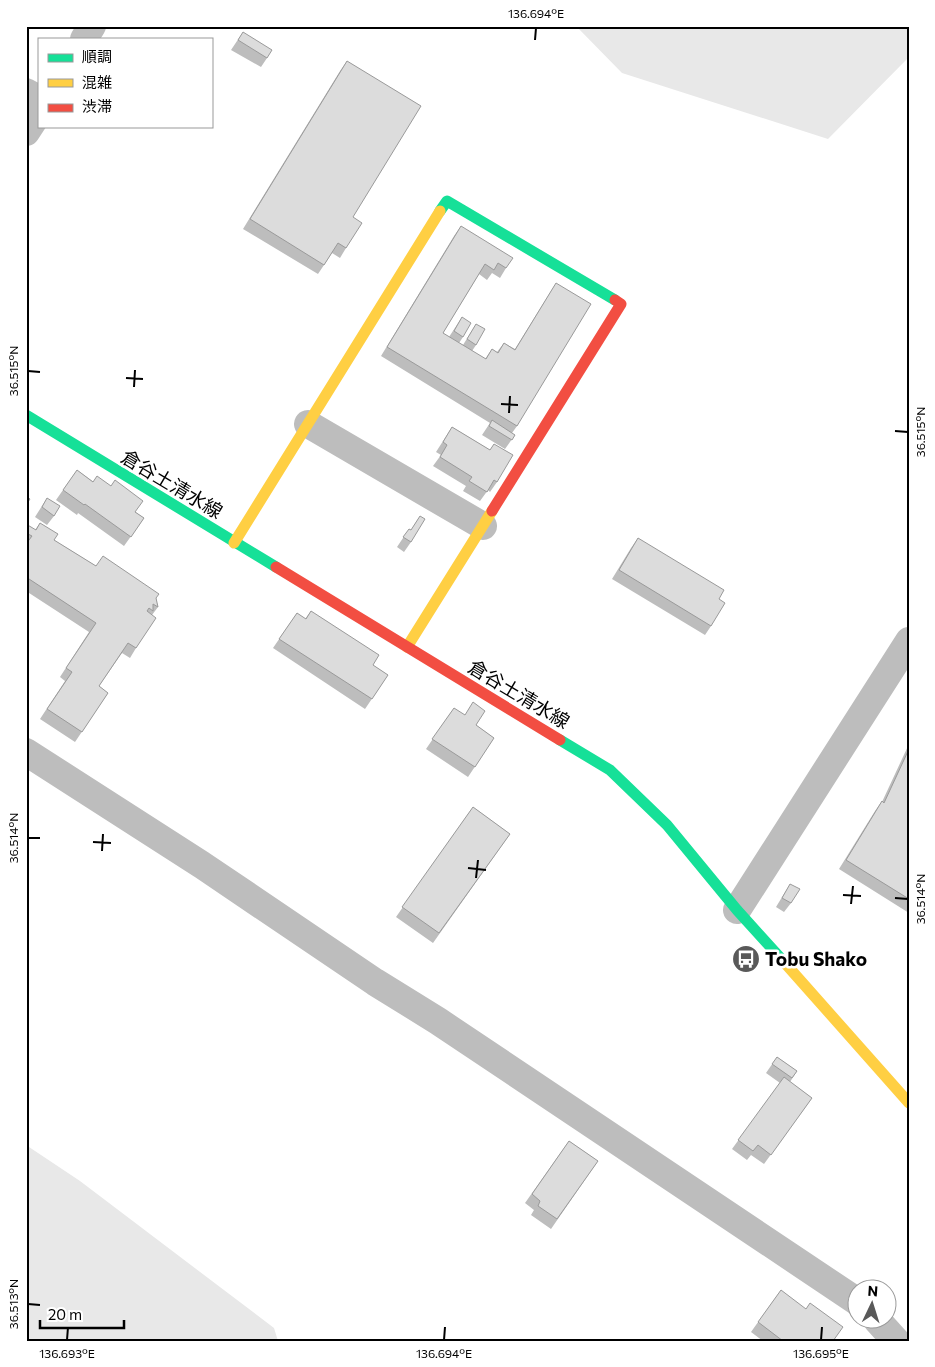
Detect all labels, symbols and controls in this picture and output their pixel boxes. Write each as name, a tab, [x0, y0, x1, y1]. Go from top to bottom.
text: 136.694°E	[508, 6, 564, 20]
legend	[38, 38, 212, 128]
text: 順調	[82, 47, 112, 65]
text: 混雑	[82, 73, 112, 91]
text: 渋滞	[82, 97, 112, 115]
text: 36.515°N	[6, 346, 20, 396]
text: 36.515°N	[913, 407, 927, 457]
street label: 倉谷土清水線	[117, 444, 227, 523]
street label: 倉谷土清水線	[464, 654, 574, 733]
text: 36.514°N	[6, 813, 20, 863]
text: 36.514°N	[913, 874, 927, 924]
bus stop icon: Tobu Shako	[731, 944, 761, 974]
place label: Tobu Shako	[765, 947, 867, 970]
text: 36.513°N	[6, 1279, 20, 1329]
north arrow	[848, 1280, 898, 1330]
text: N	[867, 1282, 879, 1299]
scale bar	[40, 1297, 124, 1329]
text: 20 m	[48, 1305, 82, 1323]
text: 136.693°E	[39, 1346, 95, 1360]
text: 136.694°E	[416, 1346, 472, 1360]
text: 136.695°E	[793, 1346, 849, 1360]

